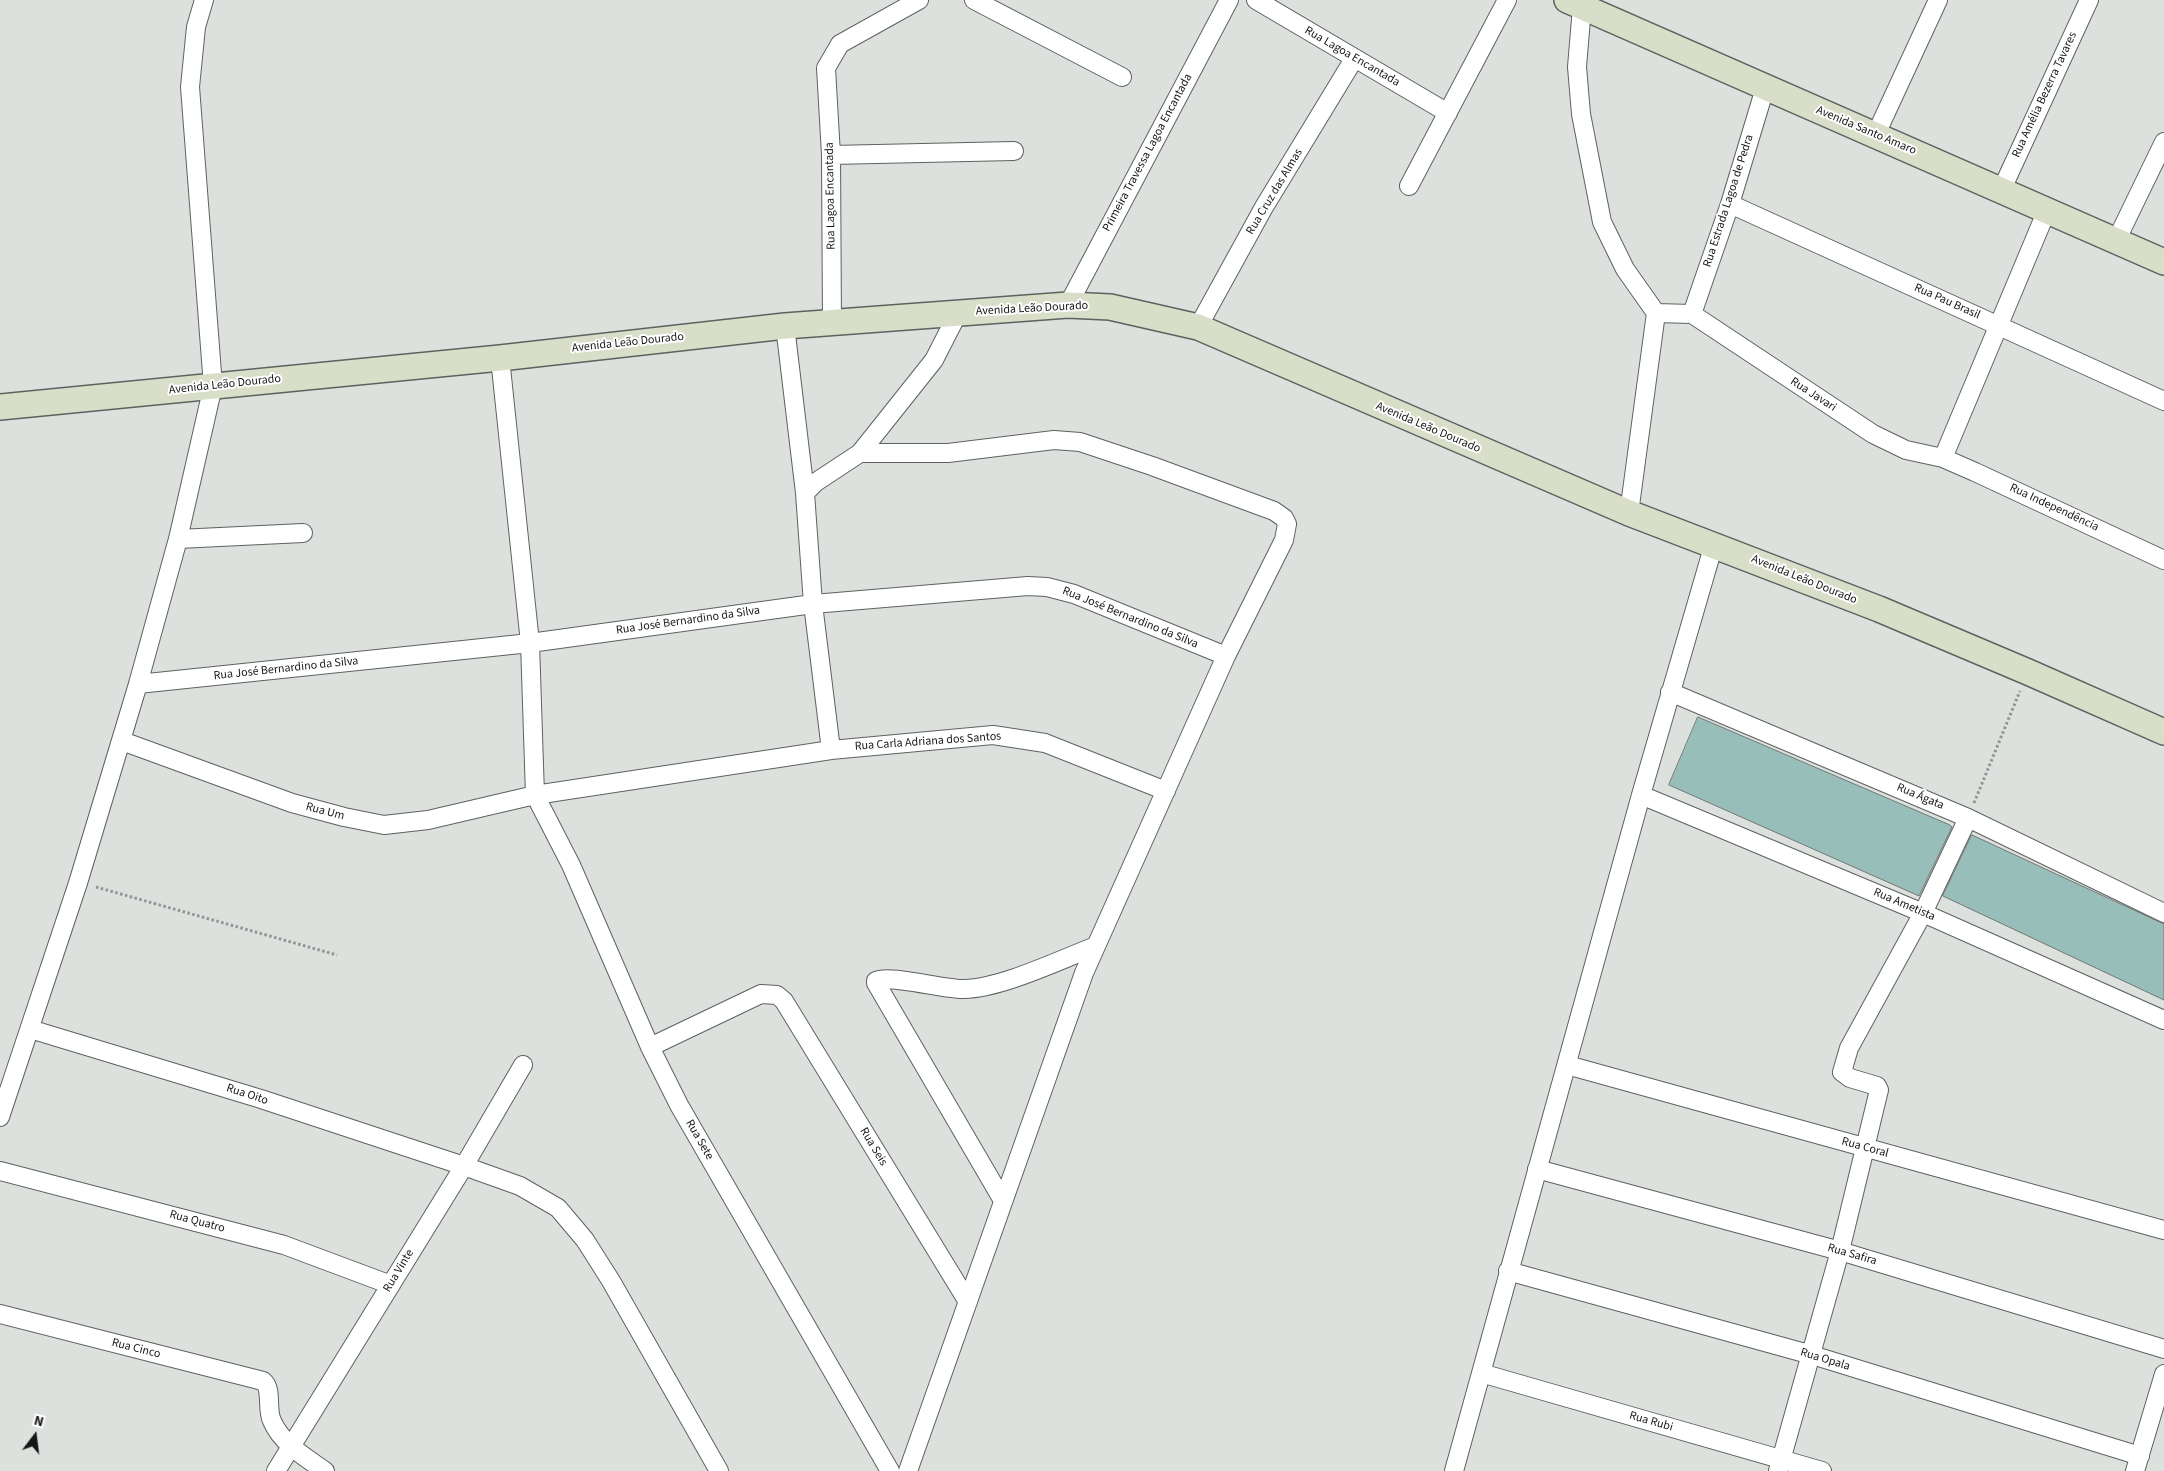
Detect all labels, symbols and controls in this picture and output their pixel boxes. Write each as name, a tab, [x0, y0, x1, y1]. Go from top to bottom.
street label: Rua Lagoa Encantada	[1302, 24, 1402, 90]
street label: Rua Amélia Bezerra Tavares	[2009, 30, 2081, 160]
street label: Primeira Travessa Lagoa Encantada	[1100, 72, 1196, 234]
street label: Avenida Santo Amaro	[1814, 103, 1918, 159]
street label: Rua Estrada Lagoa de Pedra	[1701, 133, 1757, 269]
street label: Rua Lagoa Encantada	[823, 142, 839, 250]
street label: Rua Cruz das Almas	[1244, 146, 1306, 238]
street label: Rua Pau Brasil	[1912, 281, 1982, 323]
street label: Avenida Leão Dourado	[975, 299, 1089, 319]
street label: Avenida Leão Dourado	[571, 330, 685, 356]
street label: Avenida Leão Dourado	[168, 372, 282, 398]
street label: Rua Javari	[1787, 375, 1839, 415]
street label: Avenida Leão Dourado	[1373, 399, 1483, 457]
street label: Rua Independência	[2007, 481, 2101, 535]
street label: Avenida Leão Dourado	[1749, 552, 1859, 608]
street label: Rua José Bernardino da Silva	[1060, 584, 1200, 652]
street label: Rua José Bernardino da Silva	[615, 604, 761, 638]
street label: Rua José Bernardino da Silva	[213, 654, 359, 684]
street label: Rua Carla Adriana dos Santos	[854, 730, 1002, 754]
street label: Rua Ágata	[1894, 781, 1946, 813]
street label: Rua Um	[304, 800, 346, 824]
street label: Rua Ametista	[1871, 886, 1937, 924]
street label: Rua Oito	[224, 1081, 270, 1109]
street label: Rua Sete	[682, 1117, 716, 1163]
street label: Rua Seis	[856, 1125, 890, 1169]
street label: Rua Coral	[1840, 1135, 1890, 1161]
street label: Rua Quatro	[168, 1208, 226, 1236]
street label: Rua Safira	[1826, 1241, 1878, 1269]
street label: Rua Vinte	[381, 1247, 417, 1295]
street label: Rua Cinco	[110, 1336, 162, 1362]
street label: Rua Opala	[1798, 1346, 1852, 1374]
street label: Rua Rubi	[1628, 1409, 1674, 1435]
north arrow	[10, 1411, 60, 1461]
text: N	[32, 1411, 46, 1432]

